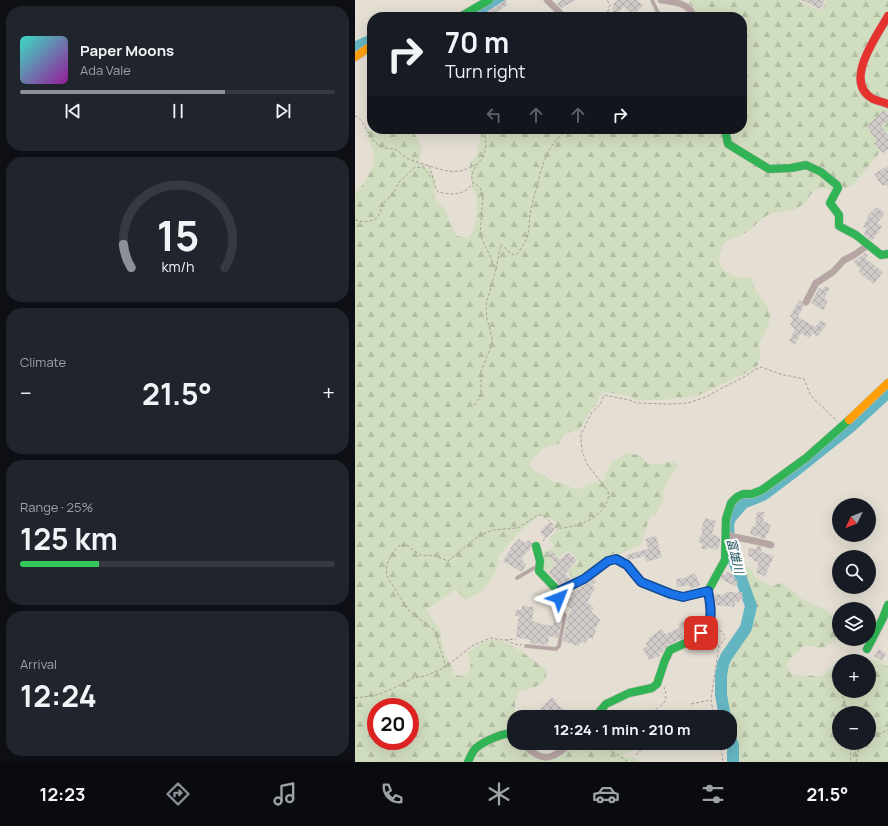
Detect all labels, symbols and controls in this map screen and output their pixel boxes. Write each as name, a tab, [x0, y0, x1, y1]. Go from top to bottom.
text: 70 m	[445, 23, 509, 61]
icon: right	[379, 28, 431, 80]
text: Paper Moons	[80, 40, 174, 61]
text: Turn right	[445, 59, 526, 83]
text: Ada Vale	[80, 61, 131, 79]
icon: previous	[62, 100, 84, 122]
icon: pause	[167, 100, 189, 122]
icon: next	[272, 100, 294, 122]
icon: left	[483, 104, 505, 126]
icon: ahead	[525, 104, 547, 126]
icon: ahead	[567, 104, 589, 126]
icon: right	[609, 104, 631, 126]
text: 15	[156, 207, 199, 263]
text: km/h	[161, 256, 194, 275]
text: Climate	[20, 353, 66, 371]
text: 21.5°	[142, 373, 212, 414]
text: −	[20, 378, 32, 408]
text: +	[322, 378, 335, 408]
text: Range · 25%	[20, 498, 93, 516]
north arrow	[832, 498, 876, 542]
map controls	[832, 498, 876, 750]
text: 125 km	[20, 518, 118, 559]
water label: 富雄川	[723, 536, 749, 577]
button: search	[832, 550, 876, 594]
position arrow	[538, 577, 580, 619]
button: layers	[832, 602, 876, 646]
pin	[684, 616, 718, 650]
icon: arrive	[690, 622, 712, 644]
button: +	[832, 654, 876, 698]
text: Arrival	[20, 655, 57, 673]
text: 12:24	[20, 675, 97, 716]
speed limit sign: 20	[367, 698, 419, 750]
button: −	[832, 706, 876, 750]
text: 12:24 · 1 min · 210 m	[554, 719, 690, 740]
icon: directions	[164, 780, 192, 808]
icon: music	[271, 780, 299, 808]
icon: phone	[378, 780, 406, 808]
icon: climate	[485, 780, 513, 808]
icon: car	[592, 780, 620, 808]
icon: filters	[699, 780, 727, 808]
text: 12:23	[40, 782, 85, 806]
text: 21.5°	[806, 782, 848, 806]

